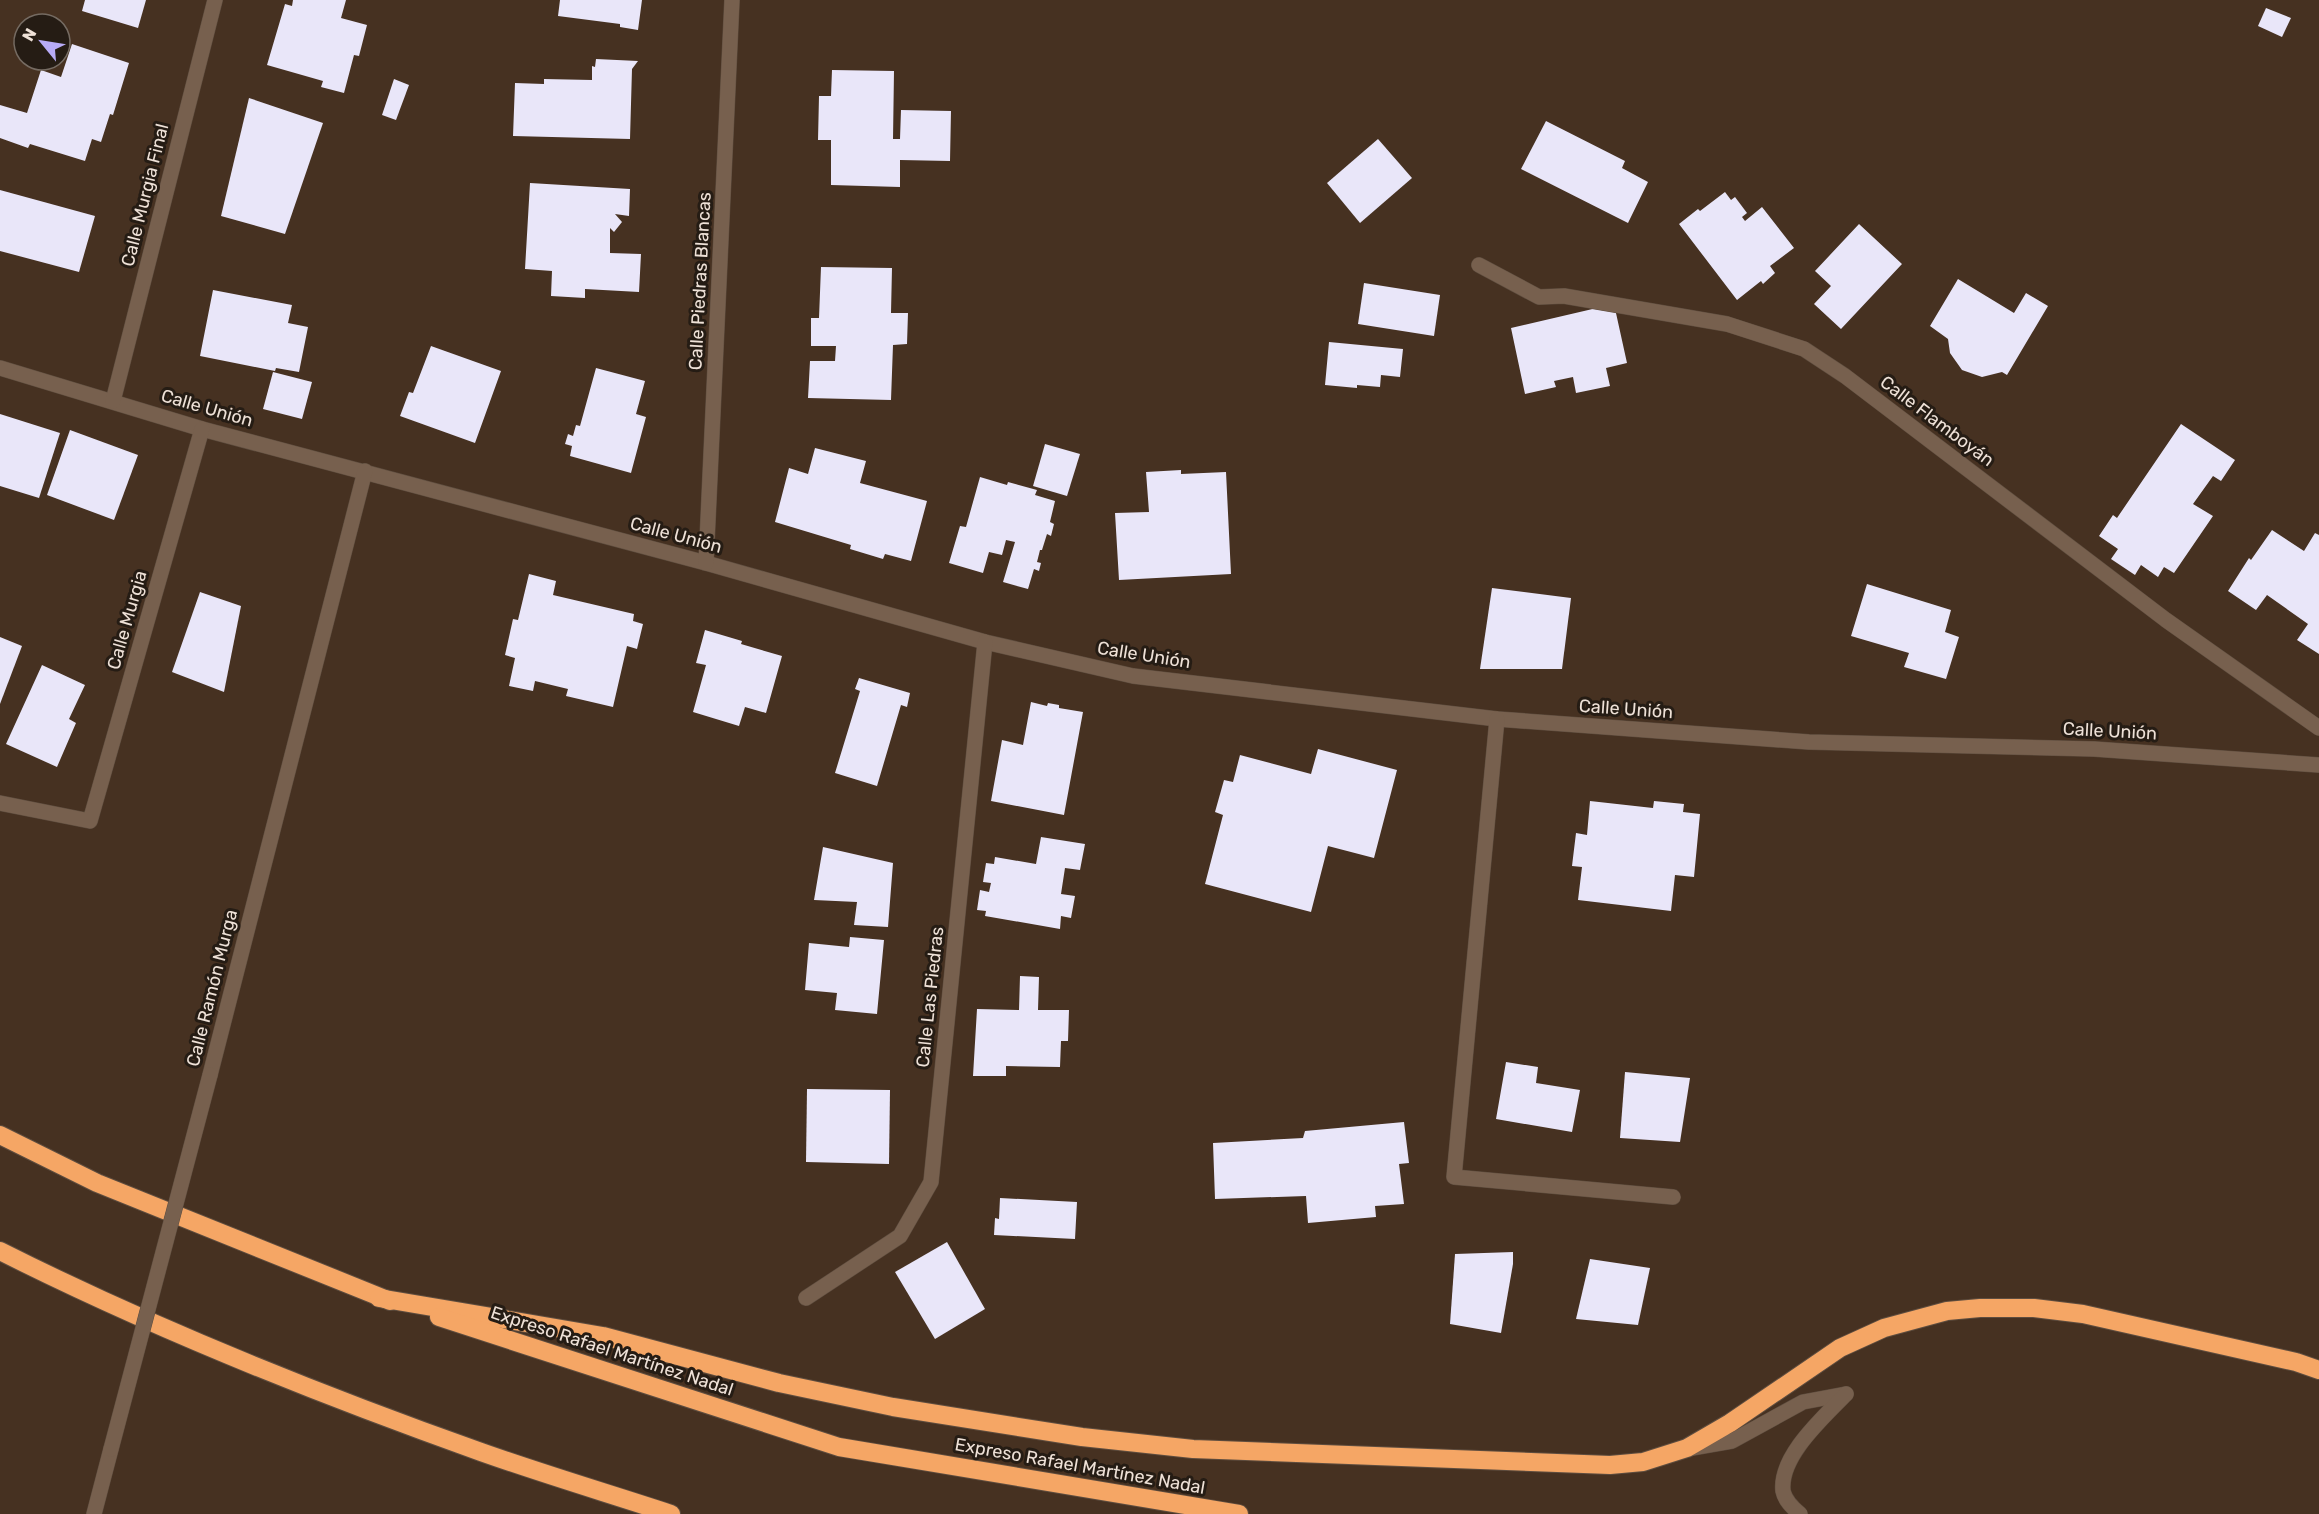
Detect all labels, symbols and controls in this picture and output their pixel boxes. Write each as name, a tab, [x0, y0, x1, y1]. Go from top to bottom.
north arrow	[12, 12, 72, 72]
text: N	[18, 25, 41, 44]
street label: Calle Murgia Final	[117, 121, 173, 269]
street label: Calle Piedras Blancas	[684, 191, 716, 371]
street label: Calle Flamboyán	[1876, 371, 1998, 471]
street label: Calle Unión	[159, 384, 255, 432]
street label: Calle Unión	[628, 512, 724, 558]
street label: Calle Murgia	[102, 568, 152, 672]
street label: Calle Unión	[1096, 637, 1192, 673]
street label: Calle Unión	[1578, 695, 1674, 723]
street label: Calle Unión	[2062, 718, 2158, 744]
street label: Calle Ramón Murga	[182, 907, 242, 1069]
street label: Calle Las Piedras	[912, 926, 948, 1068]
street label: Expreso Rafael Martínez Nadal	[488, 1301, 736, 1401]
street label: Expreso Rafael Martínez Nadal	[953, 1433, 1207, 1499]

